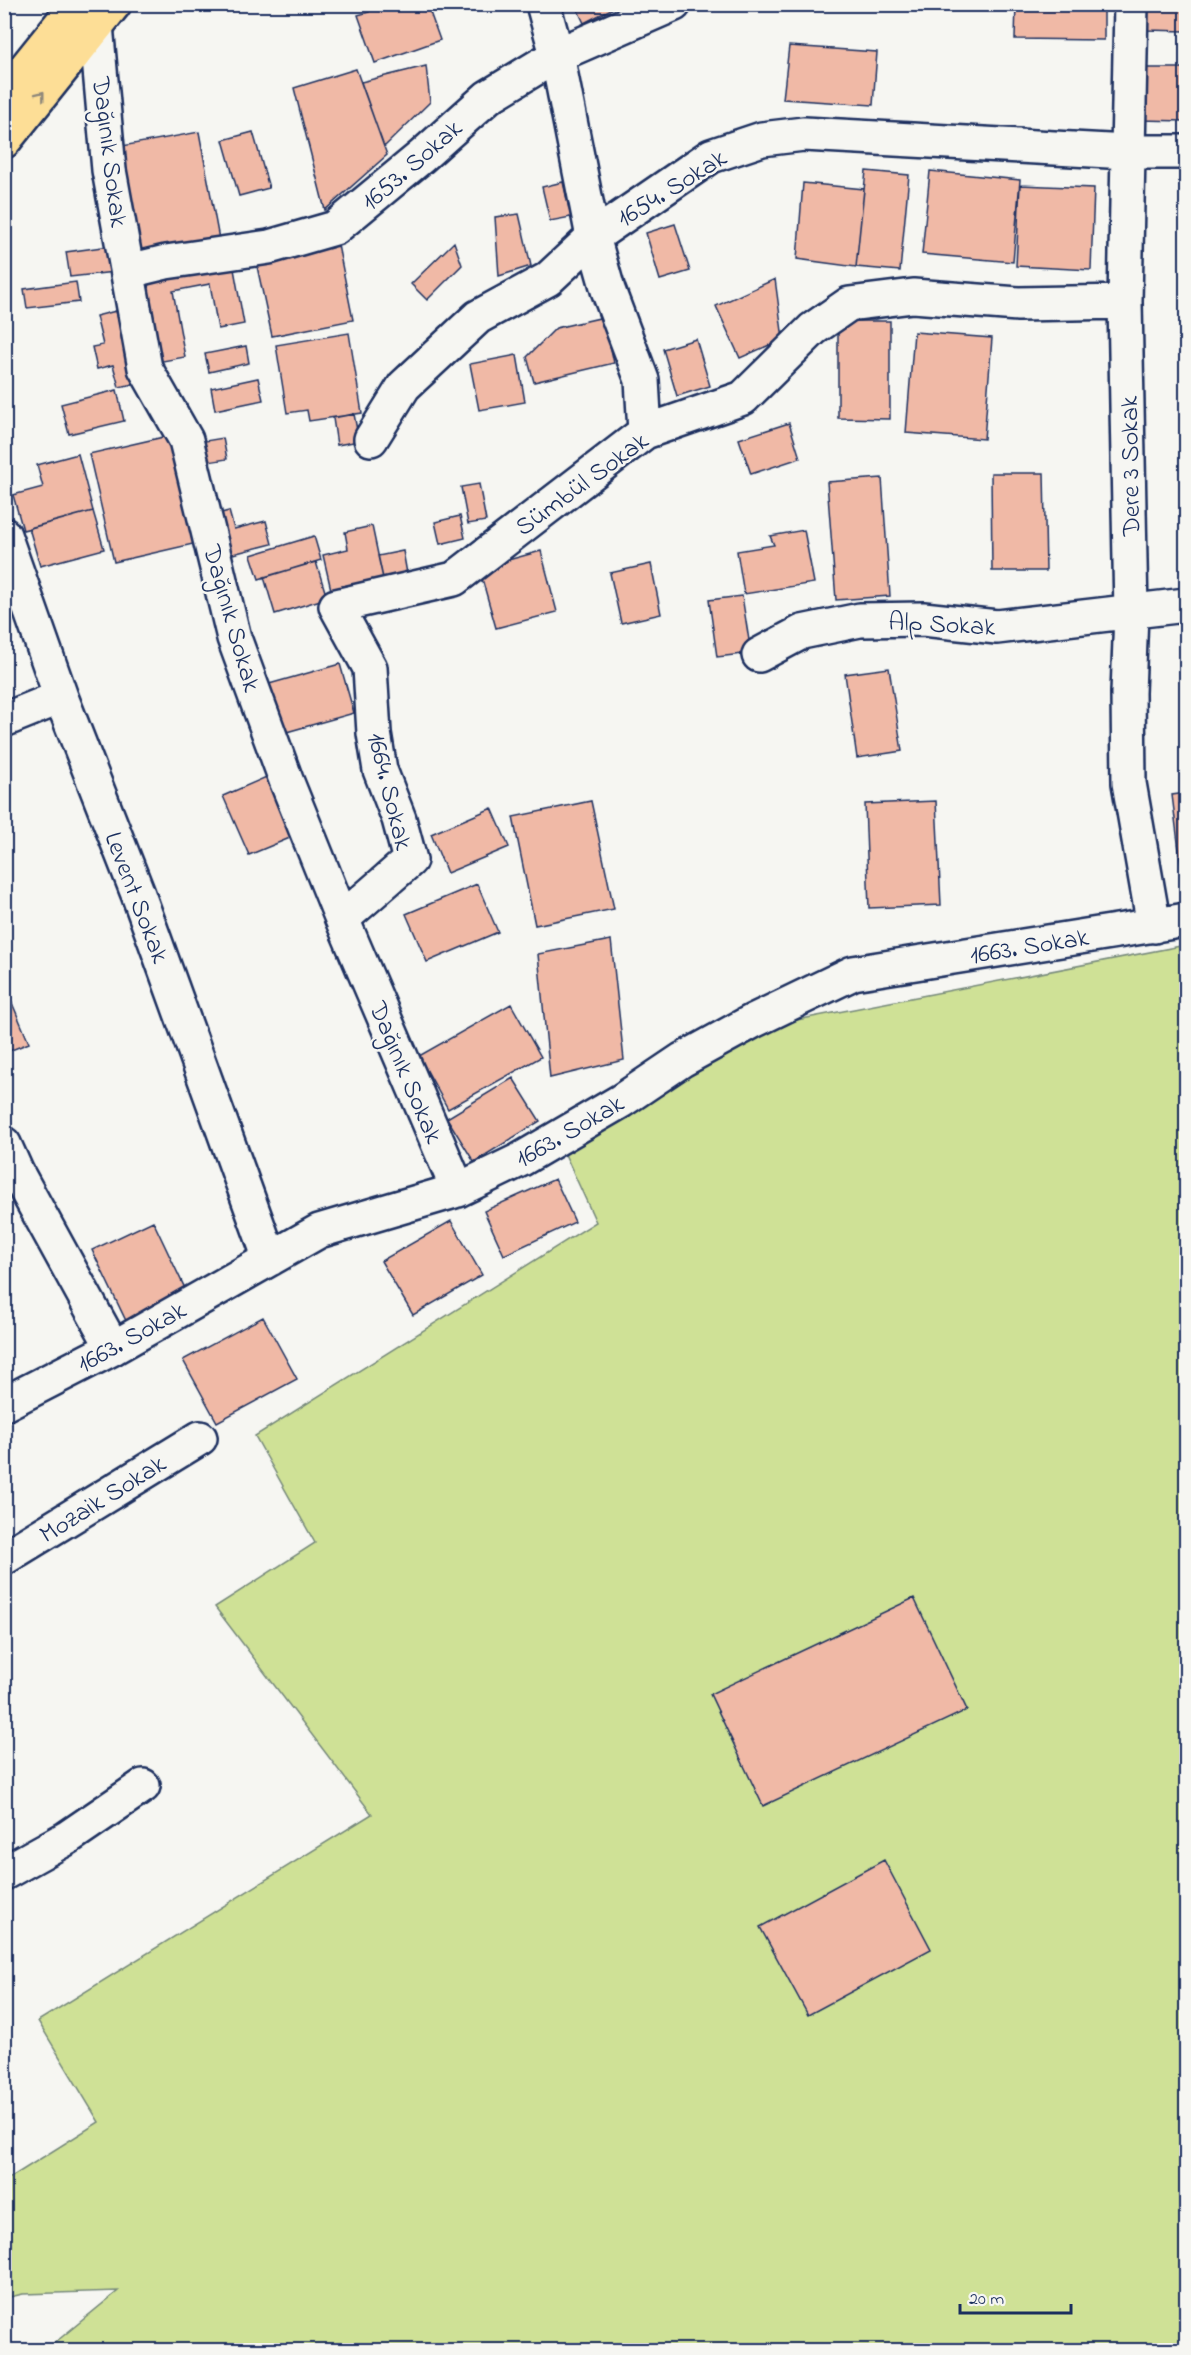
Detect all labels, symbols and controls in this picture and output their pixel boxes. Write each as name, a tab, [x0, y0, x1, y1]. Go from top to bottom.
street label: Dağınık Sokak	[80, 74, 136, 230]
one-way arrow	[33, 91, 44, 102]
street label: 1653. Sokak	[354, 111, 472, 221]
street label: 1654. Sokak	[610, 140, 735, 238]
street label: Dere 3 Sokak	[1112, 395, 1152, 537]
street label: Sümbül Sokak	[508, 423, 658, 547]
street label: Dağınık Sokak	[191, 540, 269, 697]
street label: Alp Sokak	[887, 604, 997, 648]
street label: 1664. Sokak	[355, 729, 421, 855]
street label: Levent Sokak	[93, 827, 178, 970]
street label: 1663. Sokak	[967, 920, 1092, 976]
street label: Dağınık Sokak	[357, 995, 451, 1151]
street label: 1663. Sokak	[509, 1086, 632, 1179]
street label: 1663. Sokak	[71, 1293, 195, 1384]
street label: Mozaik Sokak	[33, 1446, 175, 1555]
scale bar	[960, 2277, 1071, 2315]
text: 20 m	[969, 2287, 1004, 2313]

